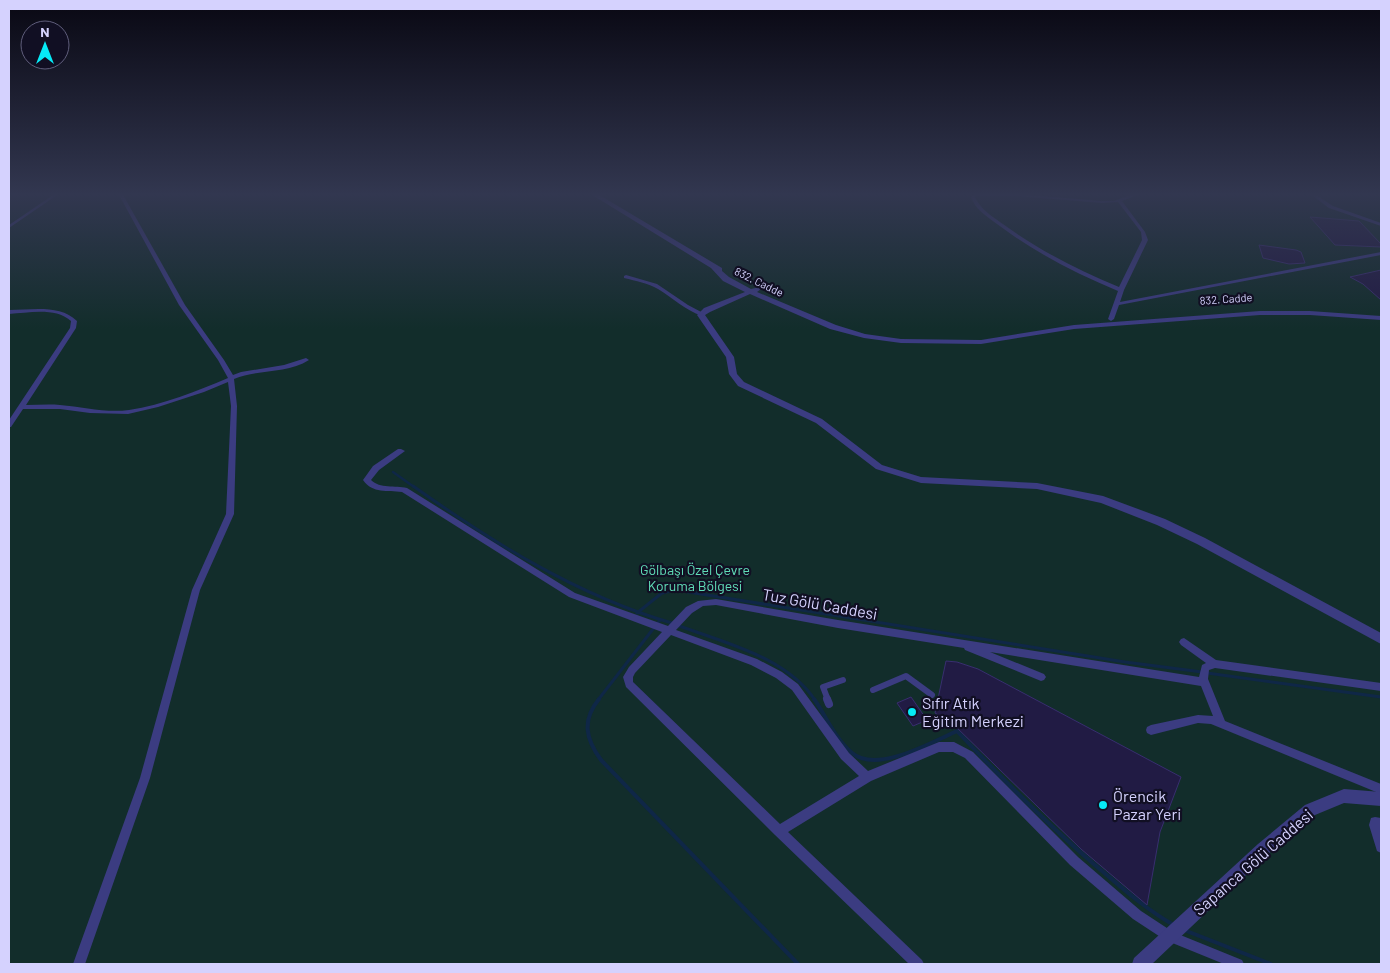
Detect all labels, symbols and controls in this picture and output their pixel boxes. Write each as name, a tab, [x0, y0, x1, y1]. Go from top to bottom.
north arrow	[20, 20, 70, 70]
text: N	[40, 23, 50, 40]
street label: 832. Cadde	[733, 264, 786, 299]
street label: 832. Cadde	[1199, 290, 1253, 307]
park label: Gölbaşı Özel Çevre Koruma Bölgesi	[640, 561, 750, 594]
street label: Tuz Gölü Caddesi	[761, 584, 879, 623]
place label: Sıfır Atık Eğitim Merkezi	[922, 693, 1024, 730]
marker: Sıfır Atık Eğitim Merkezi	[906, 706, 918, 718]
place label: Örencik Pazar Yeri	[1113, 786, 1181, 823]
marker: Örencik Pazar Yeri	[1097, 799, 1109, 811]
street label: Sapanca Gölü Caddesi	[1189, 805, 1316, 919]

